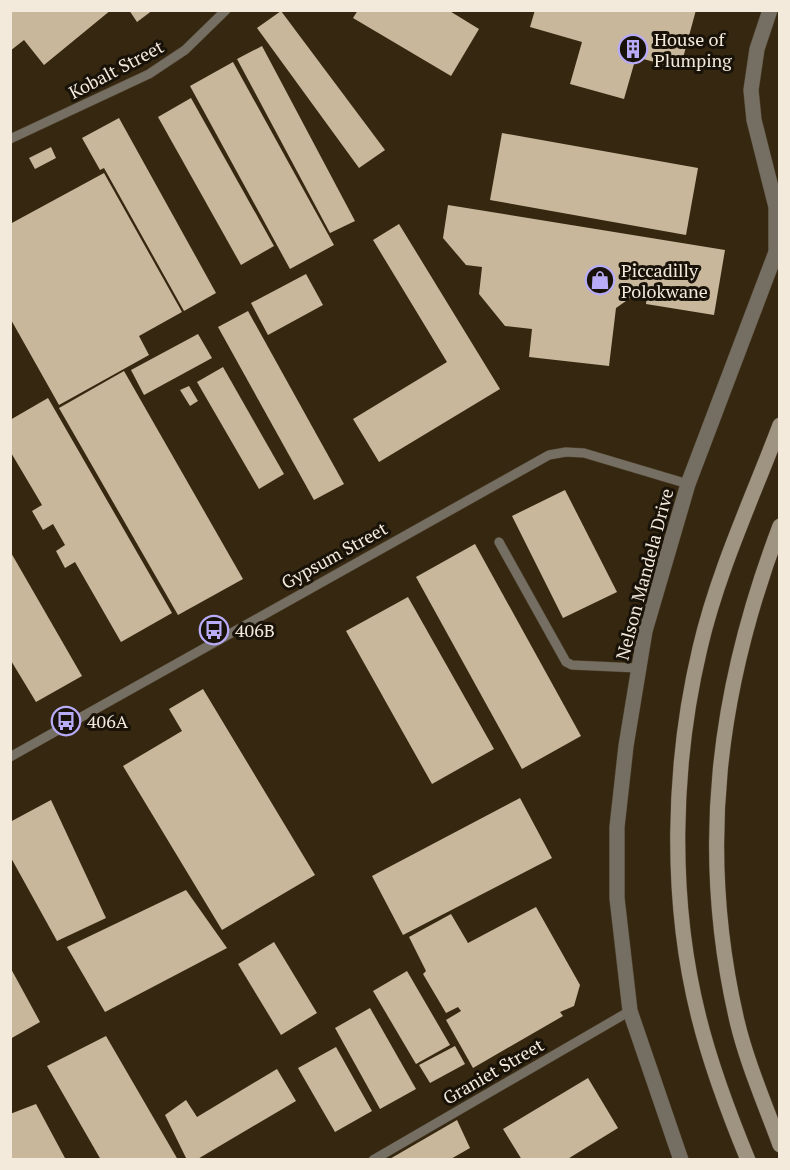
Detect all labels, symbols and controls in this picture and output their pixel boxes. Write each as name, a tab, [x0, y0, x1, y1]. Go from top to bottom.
place label: House of Plumping	[654, 27, 732, 72]
building icon: House of Plumping	[617, 33, 649, 65]
street label: Kobalt Street	[64, 34, 168, 104]
place label: Piccadilly Polokwane	[621, 258, 708, 303]
shop icon: Piccadilly Polokwane	[584, 264, 616, 296]
street label: Nelson Mandela Drive	[610, 486, 678, 662]
street label: Gypsum Street	[277, 516, 392, 594]
bus stop icon: 406B	[198, 614, 230, 646]
place label: 406B	[235, 618, 275, 642]
bus stop icon: 406A	[50, 705, 82, 737]
place label: 406A	[87, 709, 129, 733]
street label: Graniet Street	[438, 1032, 548, 1110]

